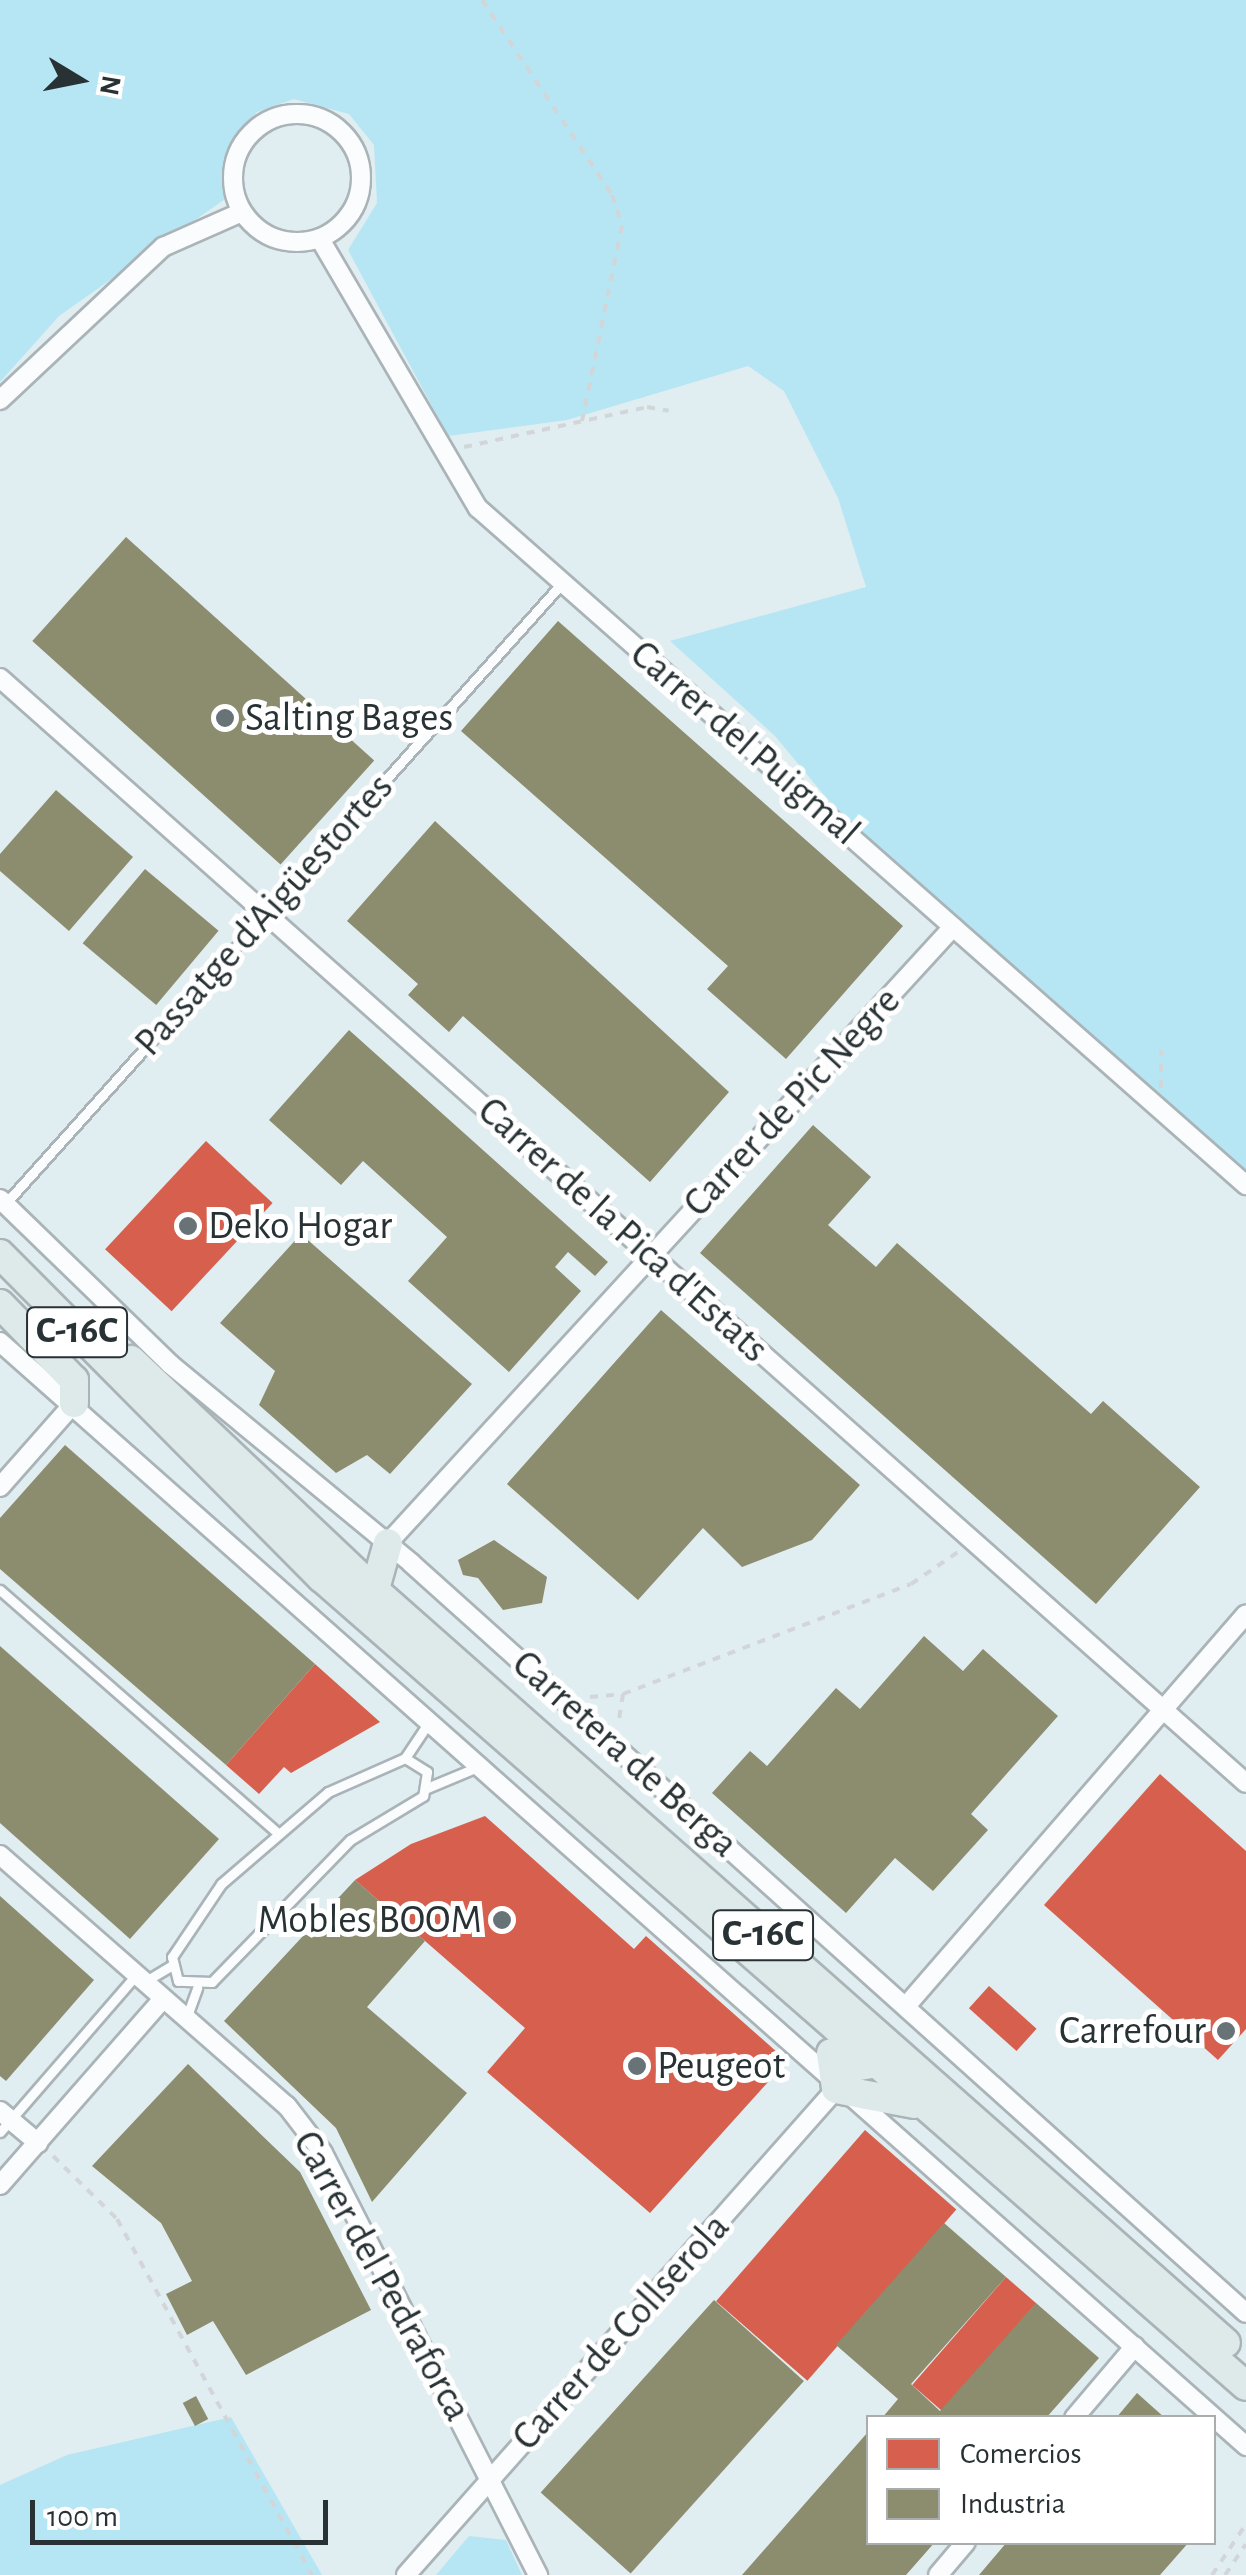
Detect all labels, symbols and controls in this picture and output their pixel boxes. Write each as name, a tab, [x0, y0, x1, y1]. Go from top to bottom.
north arrow	[30, 30, 130, 130]
text: N	[94, 73, 125, 97]
street label: Carrer del Puigmal	[620, 630, 870, 856]
place label: Salting Bages	[245, 694, 453, 742]
marker: Salting Bages	[214, 707, 236, 729]
street label: Passatge d'Aigüestortes	[125, 764, 403, 1066]
street label: Carrer de Pic Negre	[673, 977, 911, 1227]
street label: Carrer de la Pica d'Estats	[468, 1087, 778, 1373]
place label: Deko Hogar	[208, 1202, 392, 1250]
marker: Deko Hogar	[177, 1215, 199, 1237]
road number: C-16C	[24, 1299, 130, 1365]
street label: Carretera de Berga	[502, 1640, 748, 1868]
place label: Mobles BOOM	[257, 1896, 482, 1944]
road number: C-16C	[710, 1902, 816, 1968]
marker: Mobles BOOM	[491, 1909, 513, 1931]
place label: Carrefour	[1059, 2007, 1206, 2055]
marker: Carrefour	[1215, 2020, 1237, 2042]
place label: Peugeot	[657, 2042, 785, 2090]
marker: Peugeot	[626, 2055, 648, 2077]
street label: Carrer del Pedraforca	[282, 2123, 482, 2429]
street label: Carrer de Collserola	[502, 2204, 740, 2460]
legend	[866, 2415, 1216, 2545]
text: Comercios	[960, 2439, 1082, 2469]
scale bar	[35, 2480, 332, 2542]
text: Industria	[960, 2489, 1066, 2519]
text: 100 m	[47, 2502, 118, 2532]

